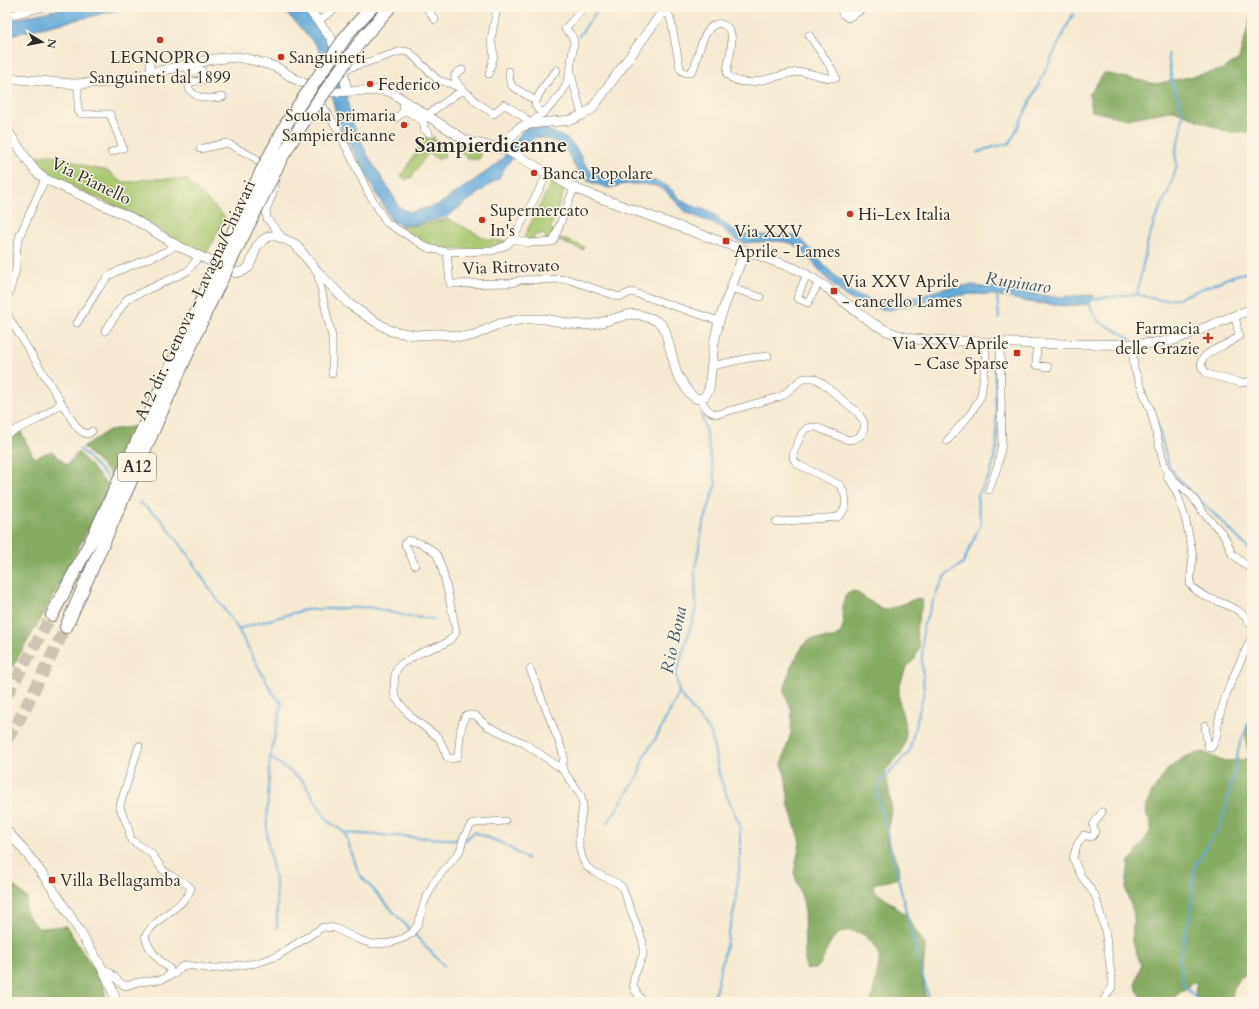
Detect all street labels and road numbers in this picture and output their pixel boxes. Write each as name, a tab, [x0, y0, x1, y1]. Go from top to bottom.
street label: Via Pianello	[47, 152, 135, 210]
street label: A12 dir. Genova - Lavagna/Chiavari	[129, 176, 261, 424]
street label: Via Ritrovato	[462, 254, 560, 280]
road number: A12	[118, 453, 156, 481]

